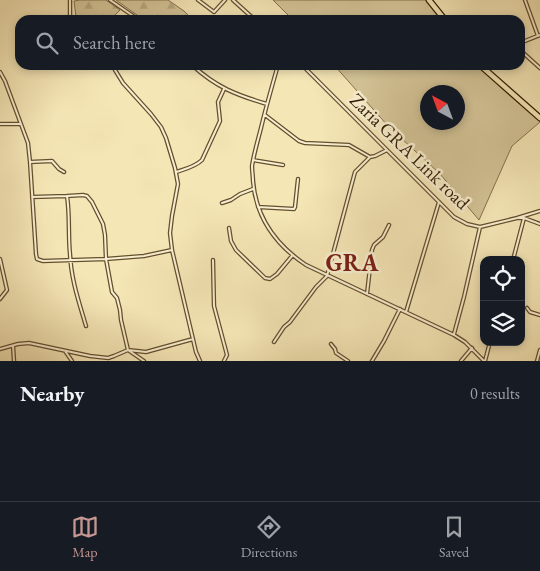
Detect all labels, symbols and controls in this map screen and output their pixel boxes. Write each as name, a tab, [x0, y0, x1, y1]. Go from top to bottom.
search box	[15, 15, 525, 70]
icon: search	[33, 29, 61, 57]
text: Search here	[73, 30, 155, 55]
north arrow	[420, 85, 465, 130]
street label: Zaria GRA Link road	[344, 88, 475, 215]
district label: GRA	[326, 247, 379, 278]
map controls	[480, 256, 525, 346]
button: locate	[480, 256, 525, 301]
button: layers	[480, 301, 525, 346]
text: Nearby	[20, 380, 84, 407]
text: 0 results	[470, 383, 520, 404]
tab: Map	[71, 513, 99, 561]
tab: Directions	[241, 513, 297, 561]
tab: Saved	[439, 513, 469, 561]

